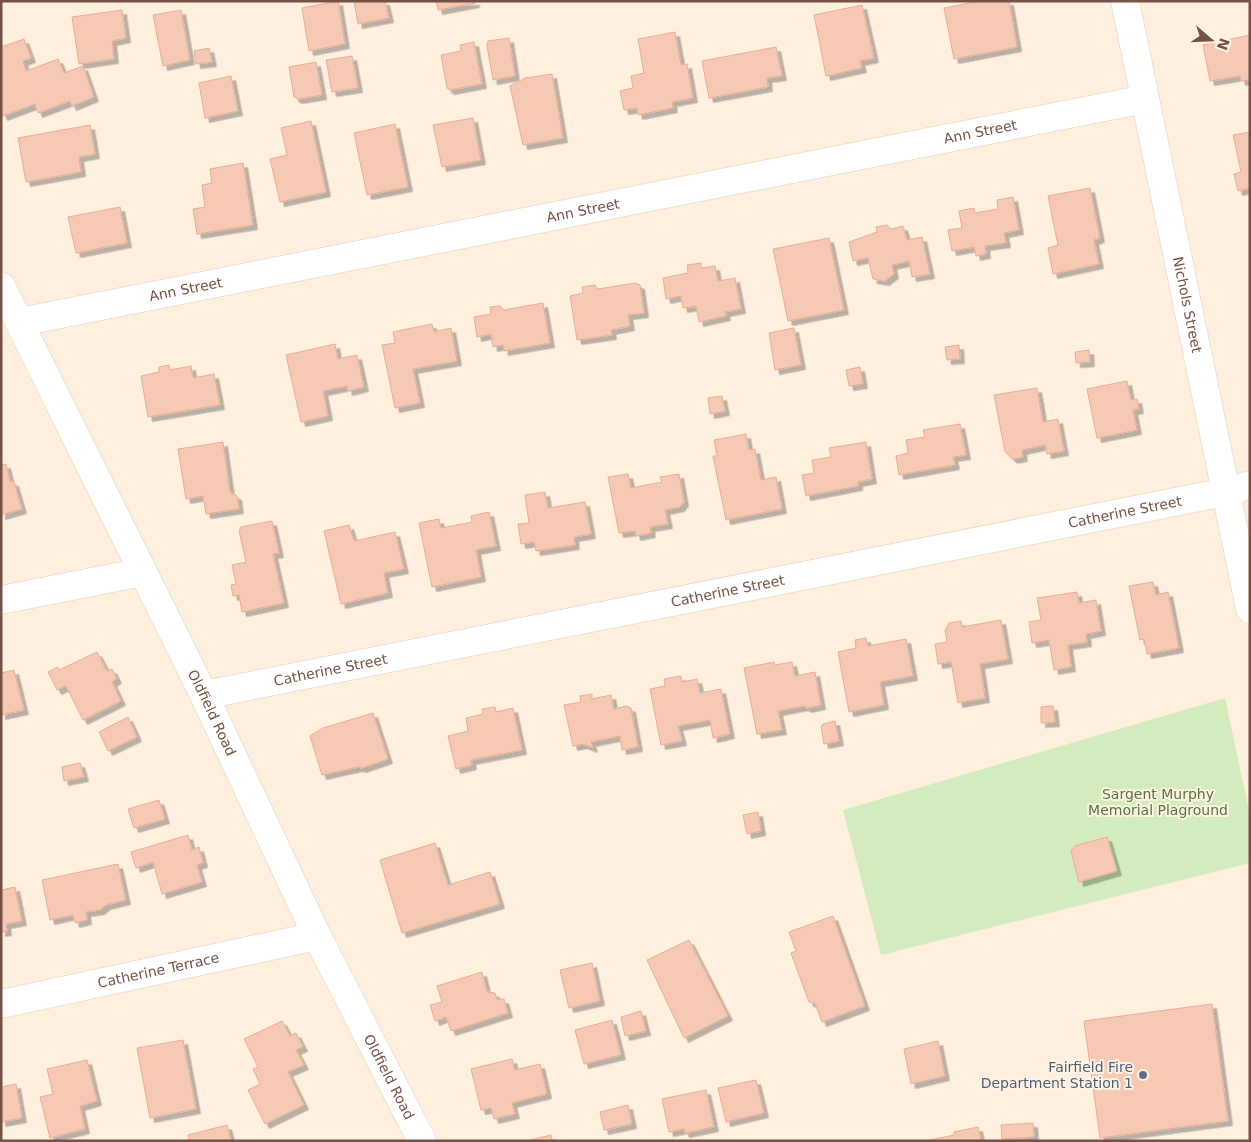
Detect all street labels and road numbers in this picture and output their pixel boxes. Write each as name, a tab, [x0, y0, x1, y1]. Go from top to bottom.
street label: Ann Street	[942, 116, 1019, 147]
street label: Ann Street	[545, 195, 622, 225]
street label: Nichols Street	[1170, 255, 1205, 355]
street label: Ann Street	[148, 274, 224, 304]
street label: Catherine Street	[1067, 493, 1184, 531]
street label: Catherine Street	[670, 572, 786, 610]
street label: Catherine Street	[272, 651, 389, 689]
street label: Oldfield Road	[185, 667, 239, 758]
street label: Catherine Terrace	[96, 949, 221, 991]
street label: Oldfield Road	[361, 1031, 418, 1122]

